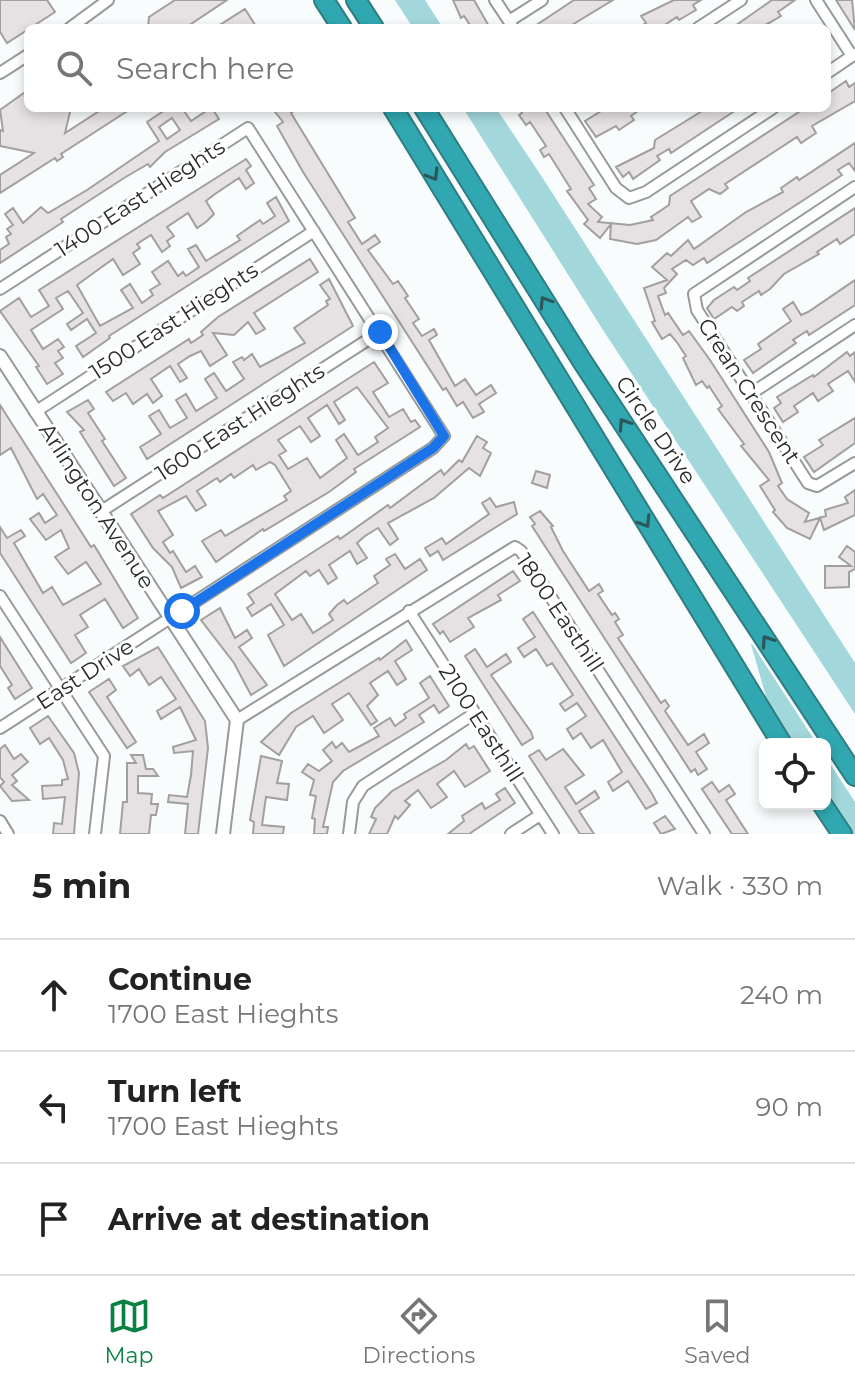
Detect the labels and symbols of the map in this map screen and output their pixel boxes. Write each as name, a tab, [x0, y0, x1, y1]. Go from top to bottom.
street label: 1400 East Hieghts	[50, 133, 230, 263]
one-way arrow	[423, 166, 439, 181]
street label: 1500 East Hieghts	[85, 256, 263, 385]
one-way arrow	[539, 296, 554, 311]
street label: Crean Crescent	[692, 313, 806, 469]
route end	[362, 314, 398, 350]
street label: 1600 East Hieghts	[150, 357, 330, 487]
street label: Circle Drive	[610, 371, 702, 489]
street label: Arlington Avenue	[33, 418, 161, 594]
one-way arrow	[618, 419, 633, 433]
one-way arrow	[636, 513, 651, 528]
street label: 1800 Easthill	[511, 549, 609, 677]
route start	[164, 593, 200, 629]
street label: East Drive	[31, 633, 139, 715]
one-way arrow	[762, 635, 777, 650]
street label: 2100 Easthill	[433, 659, 529, 787]

